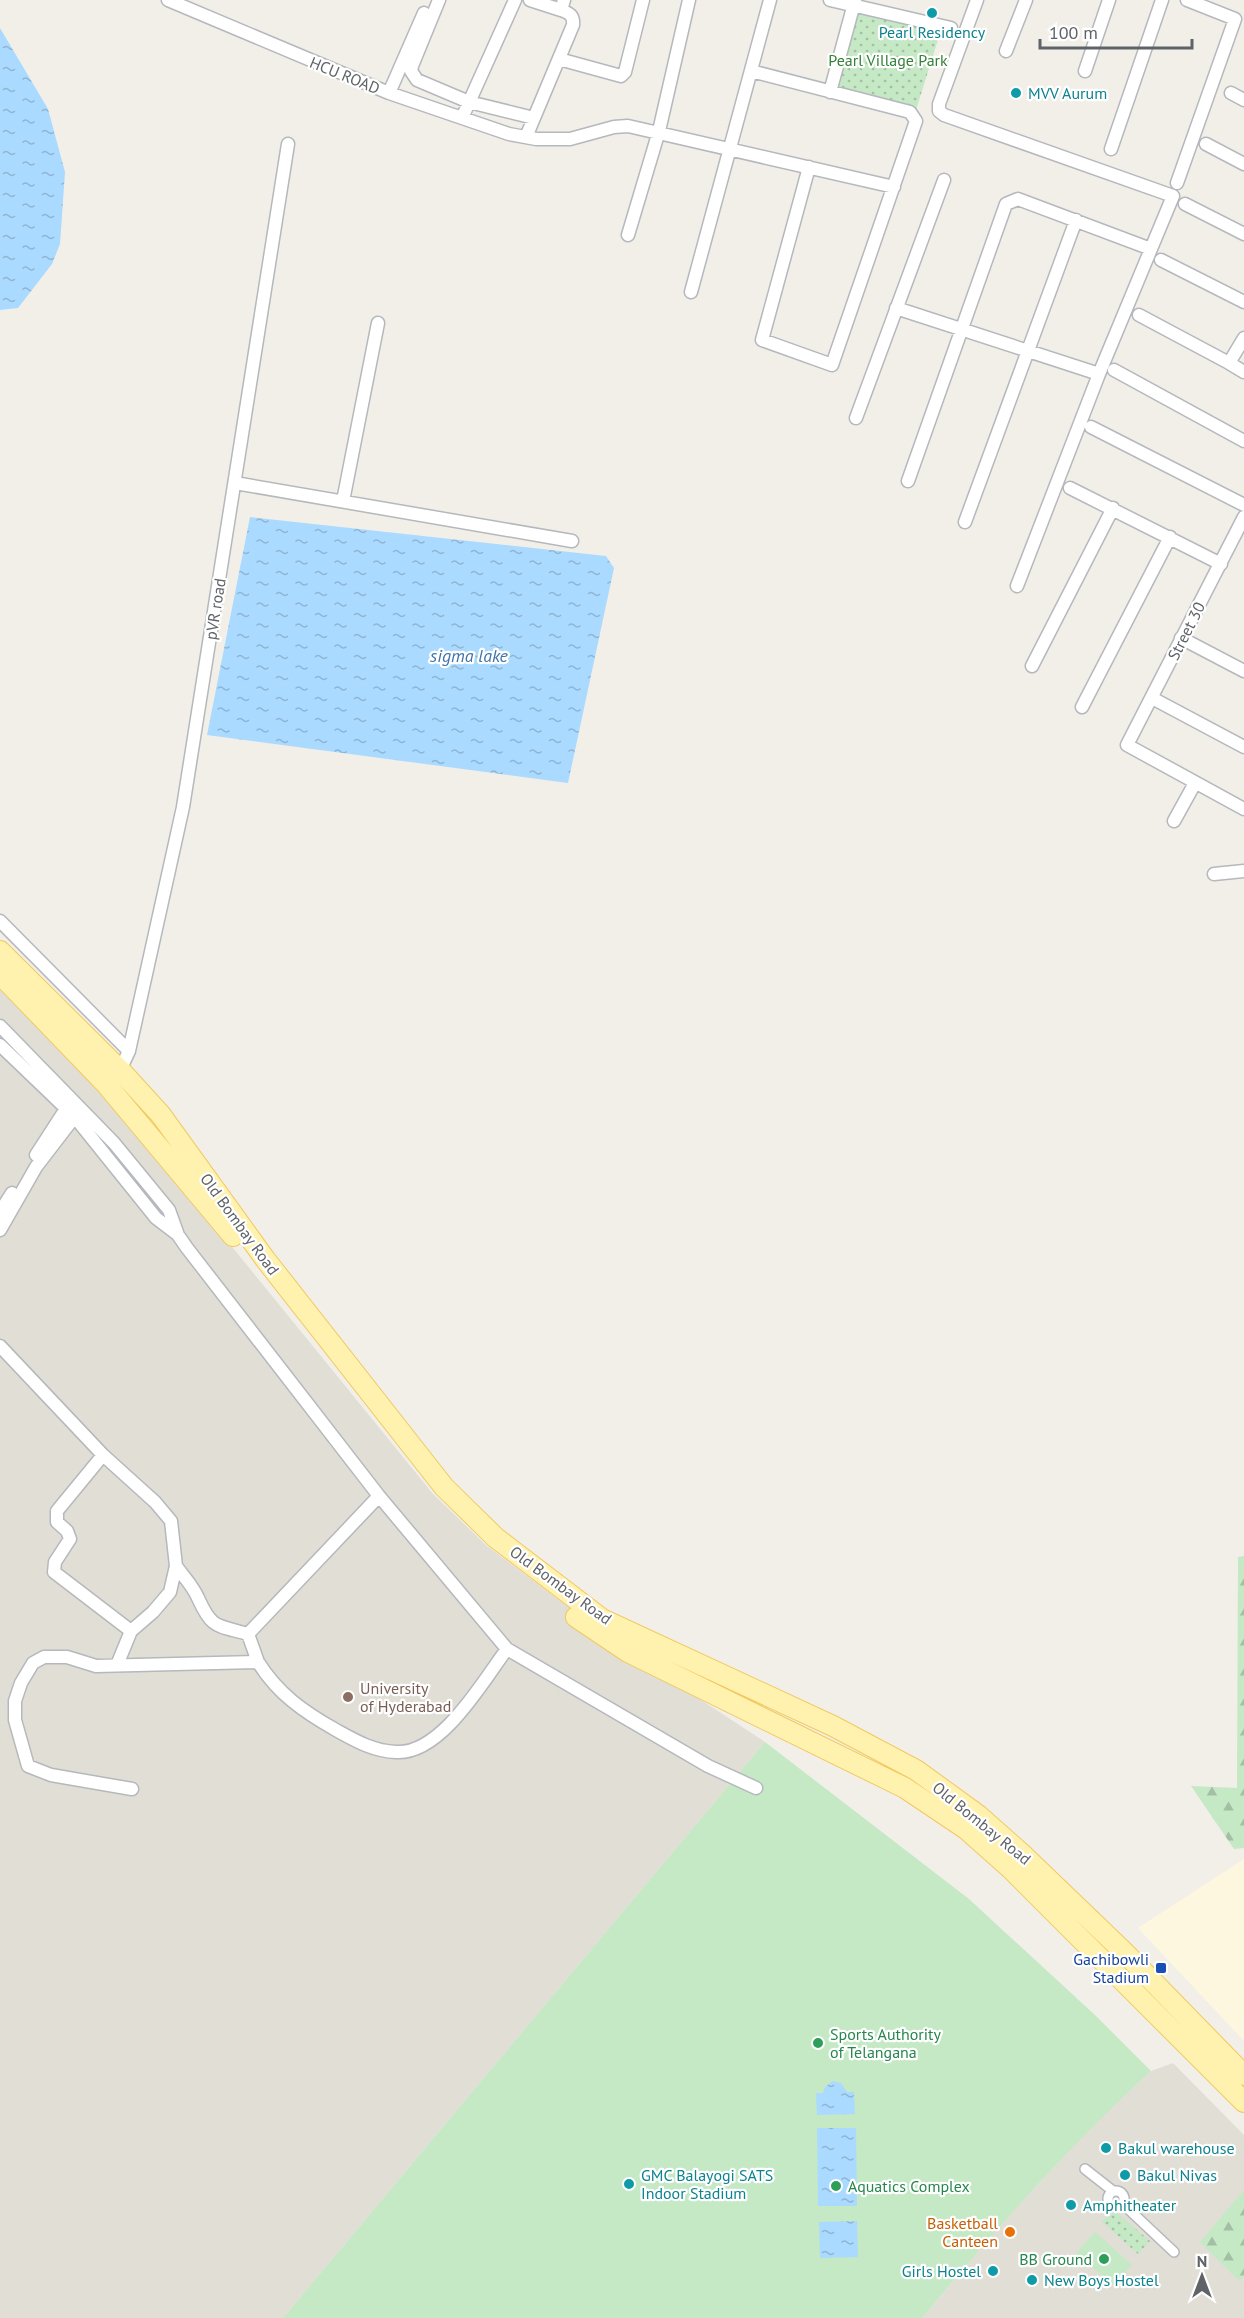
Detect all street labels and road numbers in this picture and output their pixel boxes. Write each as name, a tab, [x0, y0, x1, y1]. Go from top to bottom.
street label: HCU ROAD	[307, 52, 383, 98]
street label: pVR road	[200, 577, 230, 641]
street label: Street 30	[1163, 598, 1209, 663]
street label: Old Bombay Road	[196, 1169, 284, 1279]
street label: Old Bombay Road	[506, 1541, 616, 1629]
street label: Old Bombay Road	[929, 1777, 1035, 1869]

